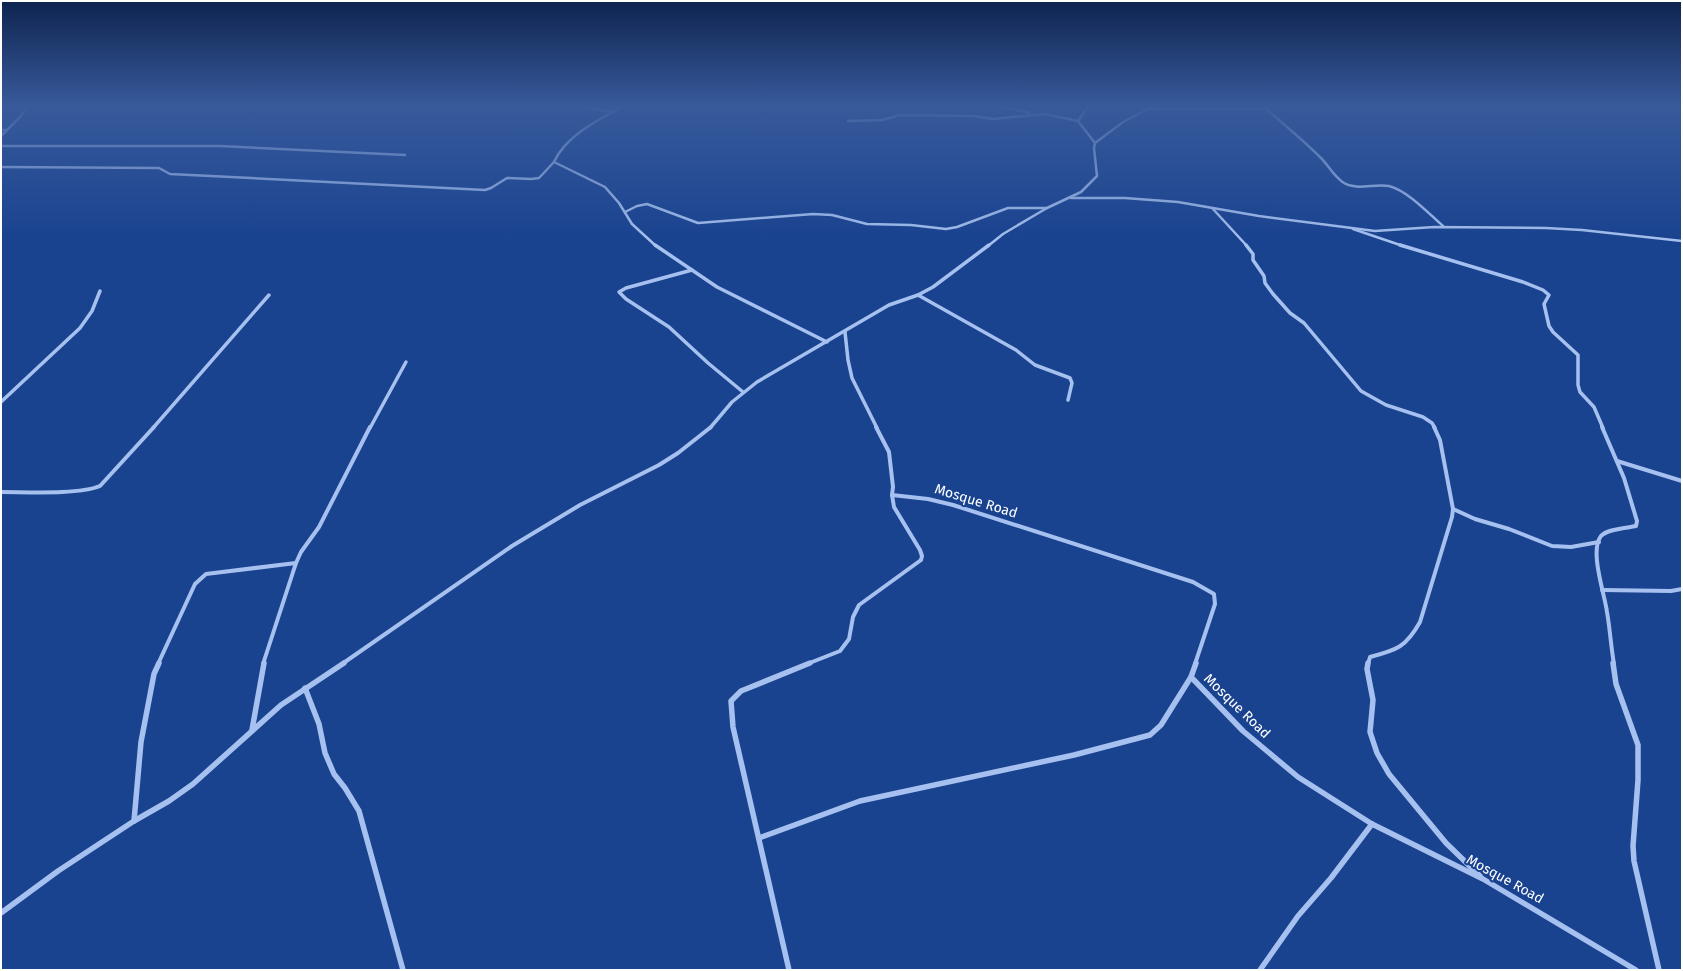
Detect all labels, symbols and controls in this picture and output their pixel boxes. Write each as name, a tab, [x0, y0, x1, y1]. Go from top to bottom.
street label: Mosque Road	[933, 480, 1019, 522]
street label: Mosque Road	[1200, 670, 1274, 742]
street label: Mosque Road	[1463, 851, 1547, 907]

